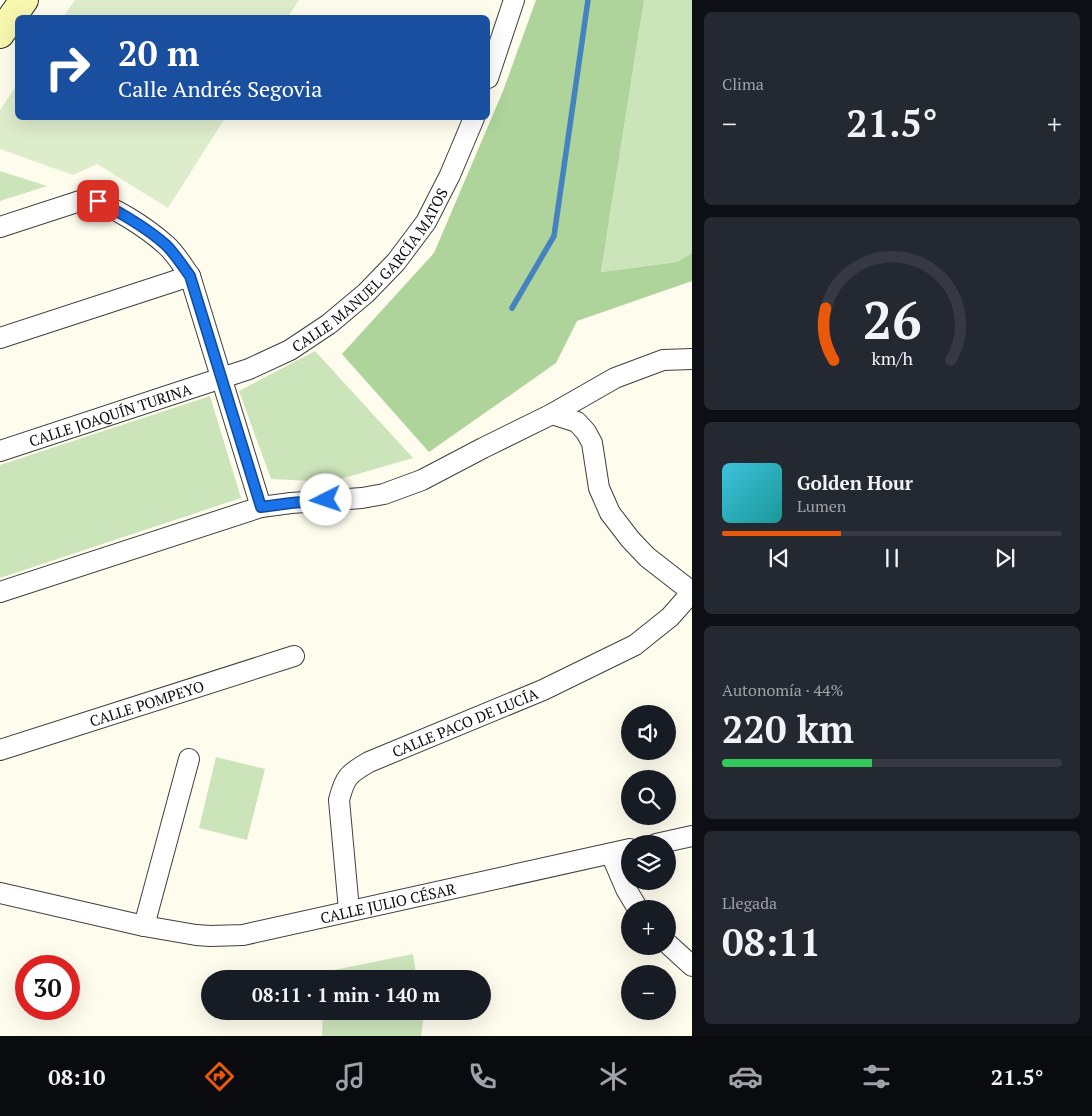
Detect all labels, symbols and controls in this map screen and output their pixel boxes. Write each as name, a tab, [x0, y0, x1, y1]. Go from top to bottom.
text: 20 m	[118, 30, 199, 76]
icon: right	[35, 35, 100, 100]
text: Clima	[722, 73, 764, 95]
text: Calle Andrés Segovia	[118, 74, 322, 103]
text: 21.5°	[846, 98, 938, 148]
text: −	[722, 105, 737, 142]
text: +	[1047, 105, 1062, 142]
pin	[77, 180, 119, 222]
street label: CALLE MANUEL GARCÍA MATOS	[288, 184, 452, 356]
icon: arrive	[84, 187, 112, 215]
text: 26	[863, 285, 921, 354]
text: km/h	[871, 346, 913, 370]
street label: CALLE JOAQUÍN TURINA	[26, 378, 195, 451]
text: Golden Hour	[797, 470, 913, 495]
position arrow	[299, 473, 351, 525]
text: Lumen	[797, 495, 846, 517]
icon: previous	[765, 544, 793, 572]
icon: pause	[878, 544, 906, 572]
icon: next	[991, 544, 1019, 572]
street label: CALLE POMPEYO	[87, 675, 206, 731]
text: Autonomía · 44%	[722, 679, 844, 701]
street label: CALLE PACO DE LUCÍA	[389, 683, 542, 761]
text: 220 km	[722, 704, 854, 754]
map controls	[621, 705, 676, 1020]
button: sound	[621, 705, 676, 760]
button: search	[621, 770, 676, 825]
button: layers	[621, 835, 676, 890]
street label: CALLE JULIO CÉSAR	[318, 878, 458, 928]
text: Llegada	[722, 892, 777, 914]
button: +	[621, 900, 676, 955]
text: 08:11	[722, 917, 821, 967]
speed limit sign: 30	[15, 955, 80, 1020]
button: −	[621, 965, 676, 1020]
text: 08:11 · 1 min · 140 m	[252, 982, 440, 1007]
icon: directions	[202, 1059, 237, 1094]
icon: music	[333, 1059, 368, 1094]
icon: phone	[465, 1059, 500, 1094]
icon: climate	[596, 1059, 631, 1094]
icon: car	[728, 1059, 763, 1094]
icon: filters	[859, 1059, 894, 1094]
text: 08:10	[48, 1062, 106, 1091]
text: 21.5°	[991, 1062, 1044, 1091]

